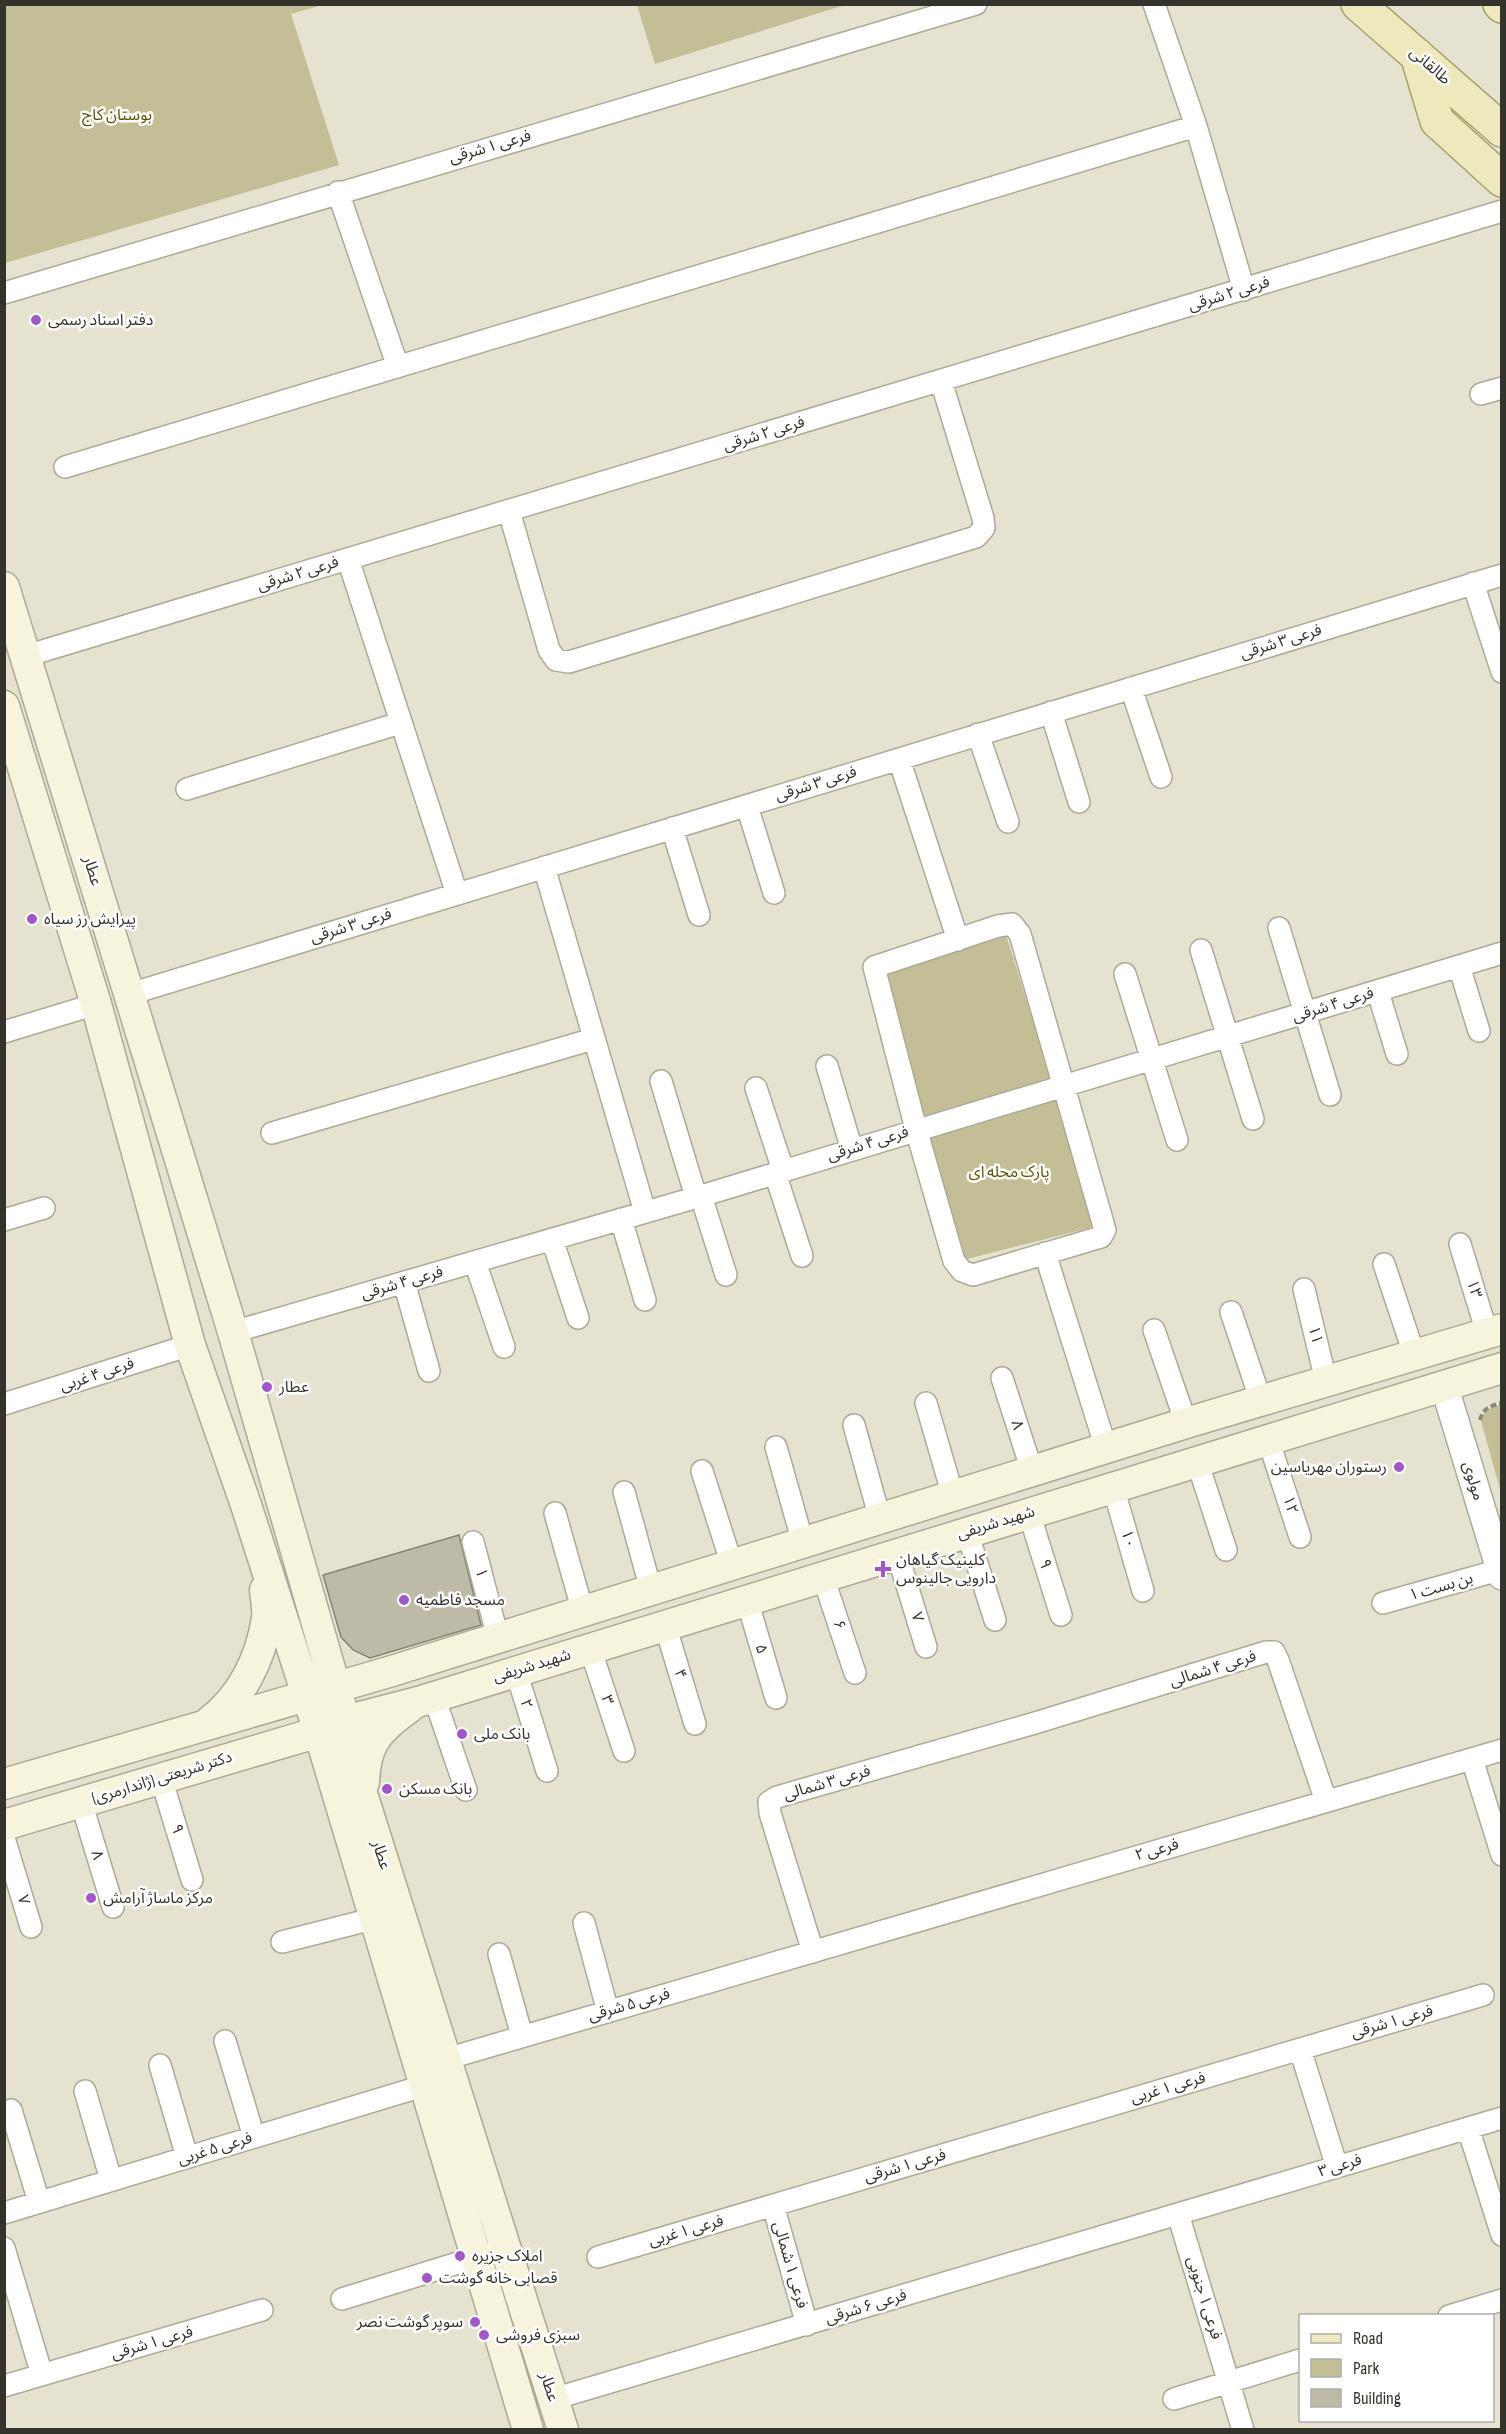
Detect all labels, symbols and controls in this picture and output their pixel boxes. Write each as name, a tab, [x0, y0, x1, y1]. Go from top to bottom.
street label: طالقانی	[1406, 43, 1455, 89]
park label: بوستان کاج	[82, 106, 152, 127]
street label: فرعی ۱ شرقی	[447, 126, 533, 168]
street label: فرعی ۲ شرقی	[1186, 273, 1272, 315]
place label: دفتر اسناد رسمی	[48, 311, 153, 330]
marker: دفتر اسناد رسمی	[29, 313, 43, 327]
street label: فرعی ۲ شرقی	[721, 413, 807, 455]
street label: فرعی ۲ شرقی	[255, 553, 341, 595]
street label: فرعی ۳ شرقی	[1238, 621, 1324, 663]
street label: فرعی ۳ شرقی	[773, 763, 859, 805]
street label: عطار	[78, 853, 105, 888]
street label: فرعی ۳ شرقی	[308, 905, 394, 947]
place label: پیرایش رز سیاه	[44, 910, 136, 929]
marker: پیرایش رز سیاه	[25, 912, 39, 926]
street label: فرعی ۴ شرقی	[1290, 984, 1376, 1026]
street label: فرعی ۴ شرقی	[825, 1123, 911, 1165]
park label: پارک محله ای	[969, 1163, 1049, 1182]
street label: فرعی ۴ شرقی	[359, 1262, 445, 1304]
street label: ۱۳	[1462, 1277, 1486, 1301]
street label: ۱۱	[1304, 1324, 1326, 1346]
street label: فرعی ۴ غربی	[57, 1354, 137, 1396]
place label: عطار	[278, 1378, 309, 1397]
marker: عطار	[260, 1380, 274, 1394]
street label: ۸	[1007, 1418, 1027, 1432]
place label: رستوران مهریاسین	[1271, 1458, 1387, 1477]
street label: مولوی	[1458, 1459, 1488, 1503]
marker: رستوران مهریاسین	[1392, 1460, 1406, 1474]
street label: ۱۲	[1278, 1493, 1302, 1517]
street label: شهید شریفی	[955, 1502, 1037, 1544]
street label: ۱۰	[1116, 1528, 1140, 1550]
place label: کلینیک گیاهان دارویی جالینوس	[896, 1551, 996, 1588]
street label: ۹	[1035, 1557, 1055, 1571]
marker: کلینیک گیاهان دارویی جالینوس	[874, 1560, 892, 1578]
street label: ۱	[471, 1566, 491, 1580]
street label: بن بست ۱	[1407, 1569, 1475, 1605]
place label: مسجد فاطمیه	[416, 1591, 505, 1610]
marker: مسجد فاطمیه	[397, 1593, 411, 1607]
street label: ۷	[907, 1610, 927, 1624]
street label: ۶	[829, 1618, 849, 1632]
street label: ۵	[751, 1642, 771, 1656]
street label: شهید شریفی	[491, 1645, 573, 1687]
street label: فرعی ۴ شمالی	[1167, 1647, 1259, 1691]
street label: ۴	[670, 1667, 690, 1681]
street label: ۳	[597, 1693, 617, 1707]
street label: ۲	[516, 1697, 536, 1711]
place label: بانک ملی	[474, 1725, 530, 1744]
marker: بانک ملی	[455, 1727, 469, 1741]
street label: دکتر شریعتی (ژاندارمری)	[89, 1748, 235, 1808]
street label: فرعی ۳ شمالی	[781, 1762, 873, 1804]
place label: بانک مسکن	[399, 1780, 472, 1799]
marker: بانک مسکن	[380, 1782, 394, 1796]
street label: ۹	[167, 1822, 187, 1836]
street label: فرعی ۲	[1133, 1835, 1181, 1865]
street label: عطار	[367, 1837, 395, 1872]
street label: ۸	[87, 1848, 107, 1862]
place label: مرکز ماساژ آرامش	[103, 1888, 213, 1908]
marker: مرکز ماساژ آرامش	[84, 1891, 98, 1905]
street label: ۷	[13, 1893, 33, 1907]
street label: فرعی ۵ شرقی	[586, 1984, 672, 2026]
street label: فرعی ۱ شرقی	[1349, 2001, 1435, 2043]
street label: فرعی ۱ غربی	[1128, 2068, 1208, 2108]
street label: فرعی ۵ غربی	[175, 2129, 255, 2169]
street label: فرعی ۱ شرقی	[862, 2145, 948, 2187]
street label: فرعی ۳	[1316, 2150, 1364, 2182]
street label: فرعی ۱ غربی	[646, 2211, 726, 2251]
street label: فرعی ۱ شمالی	[769, 2219, 811, 2311]
place label: املاک جزیره	[472, 2247, 543, 2266]
marker: املاک جزیره	[453, 2249, 467, 2263]
street label: فرعی ۱ جنوبی	[1182, 2254, 1226, 2342]
place label: قصابی خانه گوشت	[439, 2269, 558, 2288]
marker: قصابی خانه گوشت	[420, 2271, 434, 2285]
street label: فرعی ۶ شرقی	[823, 2286, 909, 2328]
place label: سوپر گوشت نصر	[356, 2313, 463, 2332]
legend	[1299, 2314, 1494, 2422]
marker: سوپر گوشت نصر	[468, 2315, 482, 2329]
street label: فرعی ۱ شرقی	[109, 2322, 195, 2364]
place label: سبزی فروشی	[496, 2326, 580, 2345]
marker: سبزی فروشی	[477, 2328, 491, 2342]
text: Road	[1353, 2328, 1383, 2349]
text: Park	[1353, 2358, 1379, 2379]
street label: عطار	[535, 2369, 563, 2404]
text: Building	[1353, 2388, 1401, 2409]

